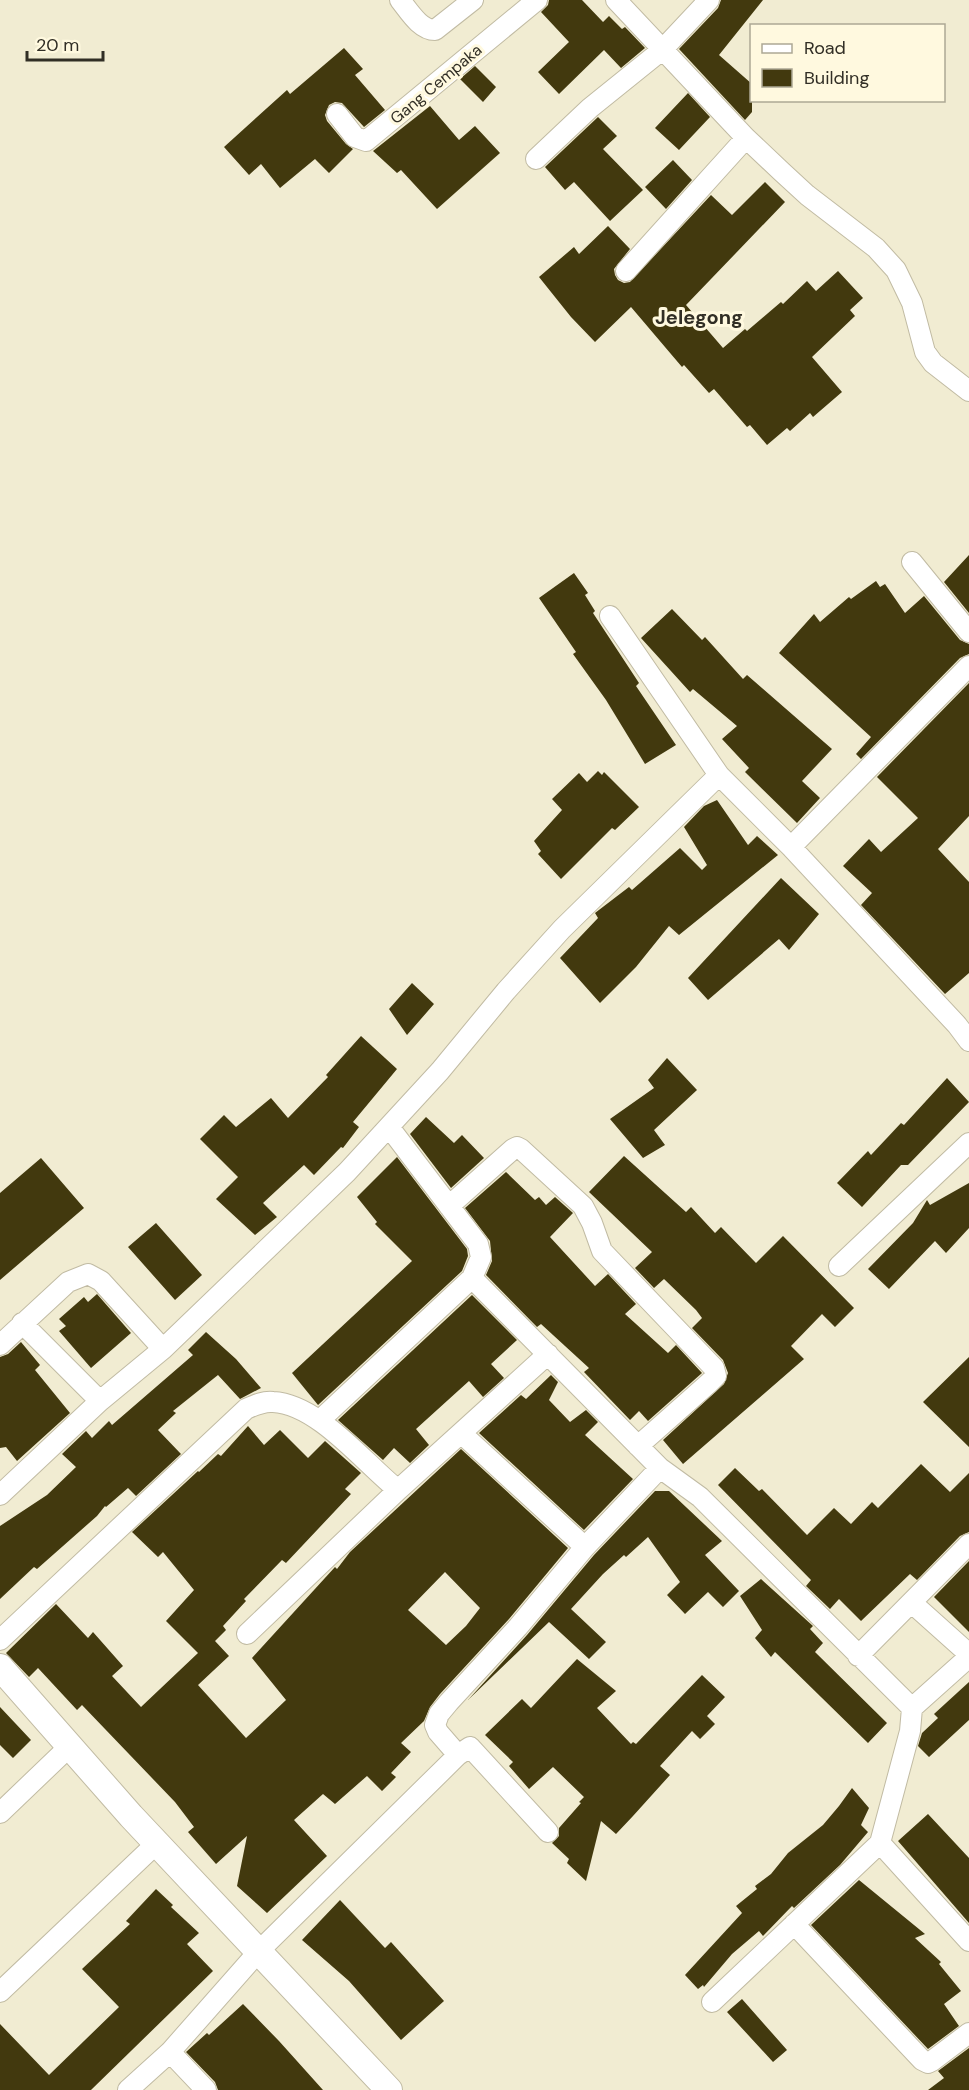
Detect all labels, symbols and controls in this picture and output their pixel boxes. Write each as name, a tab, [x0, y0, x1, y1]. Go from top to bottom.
scale bar	[27, 24, 104, 62]
legend	[750, 24, 945, 102]
text: 20 m	[36, 33, 79, 57]
text: Road	[804, 36, 846, 60]
street label: Gang Cempaka	[386, 39, 486, 129]
text: Building	[804, 66, 869, 90]
district label: Jelegong	[655, 304, 743, 330]

